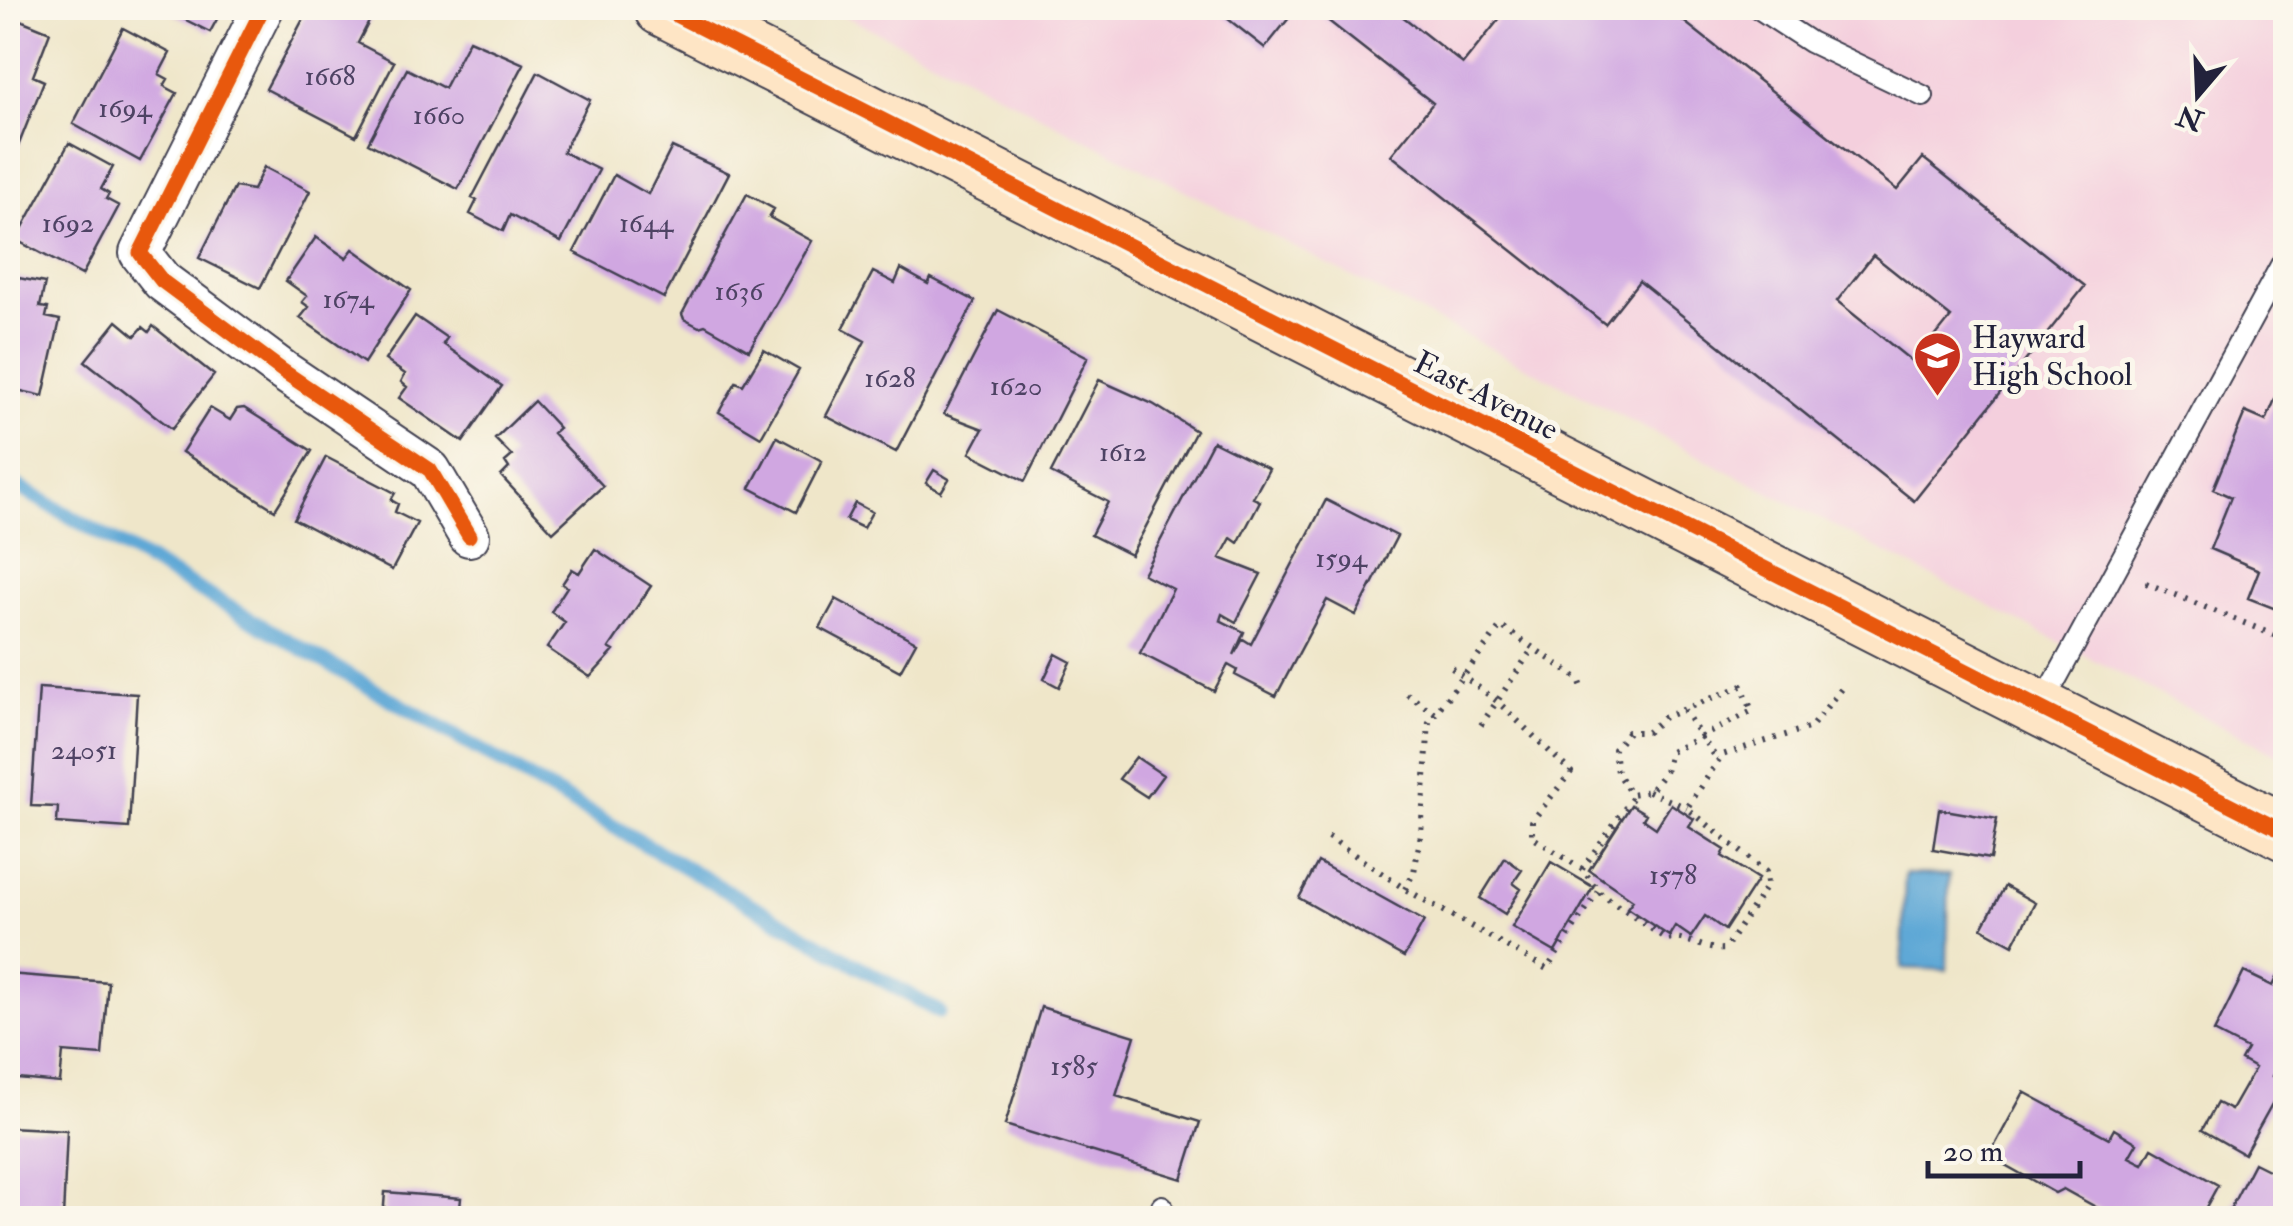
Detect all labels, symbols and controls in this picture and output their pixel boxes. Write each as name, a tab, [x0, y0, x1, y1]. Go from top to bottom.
north arrow	[2148, 45, 2248, 145]
house number: 1668	[304, 59, 356, 94]
house number: 1694	[98, 91, 154, 126]
text: N	[2172, 96, 2209, 138]
house number: 1660	[413, 98, 465, 133]
house number: 1692	[42, 206, 94, 241]
house number: 1644	[619, 206, 675, 241]
house number: 1636	[715, 274, 765, 309]
house number: 1674	[322, 282, 375, 317]
place label: Hayward High School	[1972, 318, 2132, 395]
school or university icon: Hayward High School	[1911, 330, 1963, 398]
street label: East Avenue	[1407, 343, 1565, 449]
house number: 1628	[864, 361, 916, 396]
house number: 1620	[990, 369, 1042, 404]
house number: 1612	[1099, 435, 1147, 470]
house number: 1594	[1315, 541, 1369, 576]
house number: 24051	[51, 733, 117, 768]
house number: 1578	[1649, 858, 1697, 893]
house number: 1585	[1050, 1049, 1099, 1084]
scale bar	[1928, 1116, 2080, 1178]
text: 20 m	[1943, 1133, 2003, 1170]

